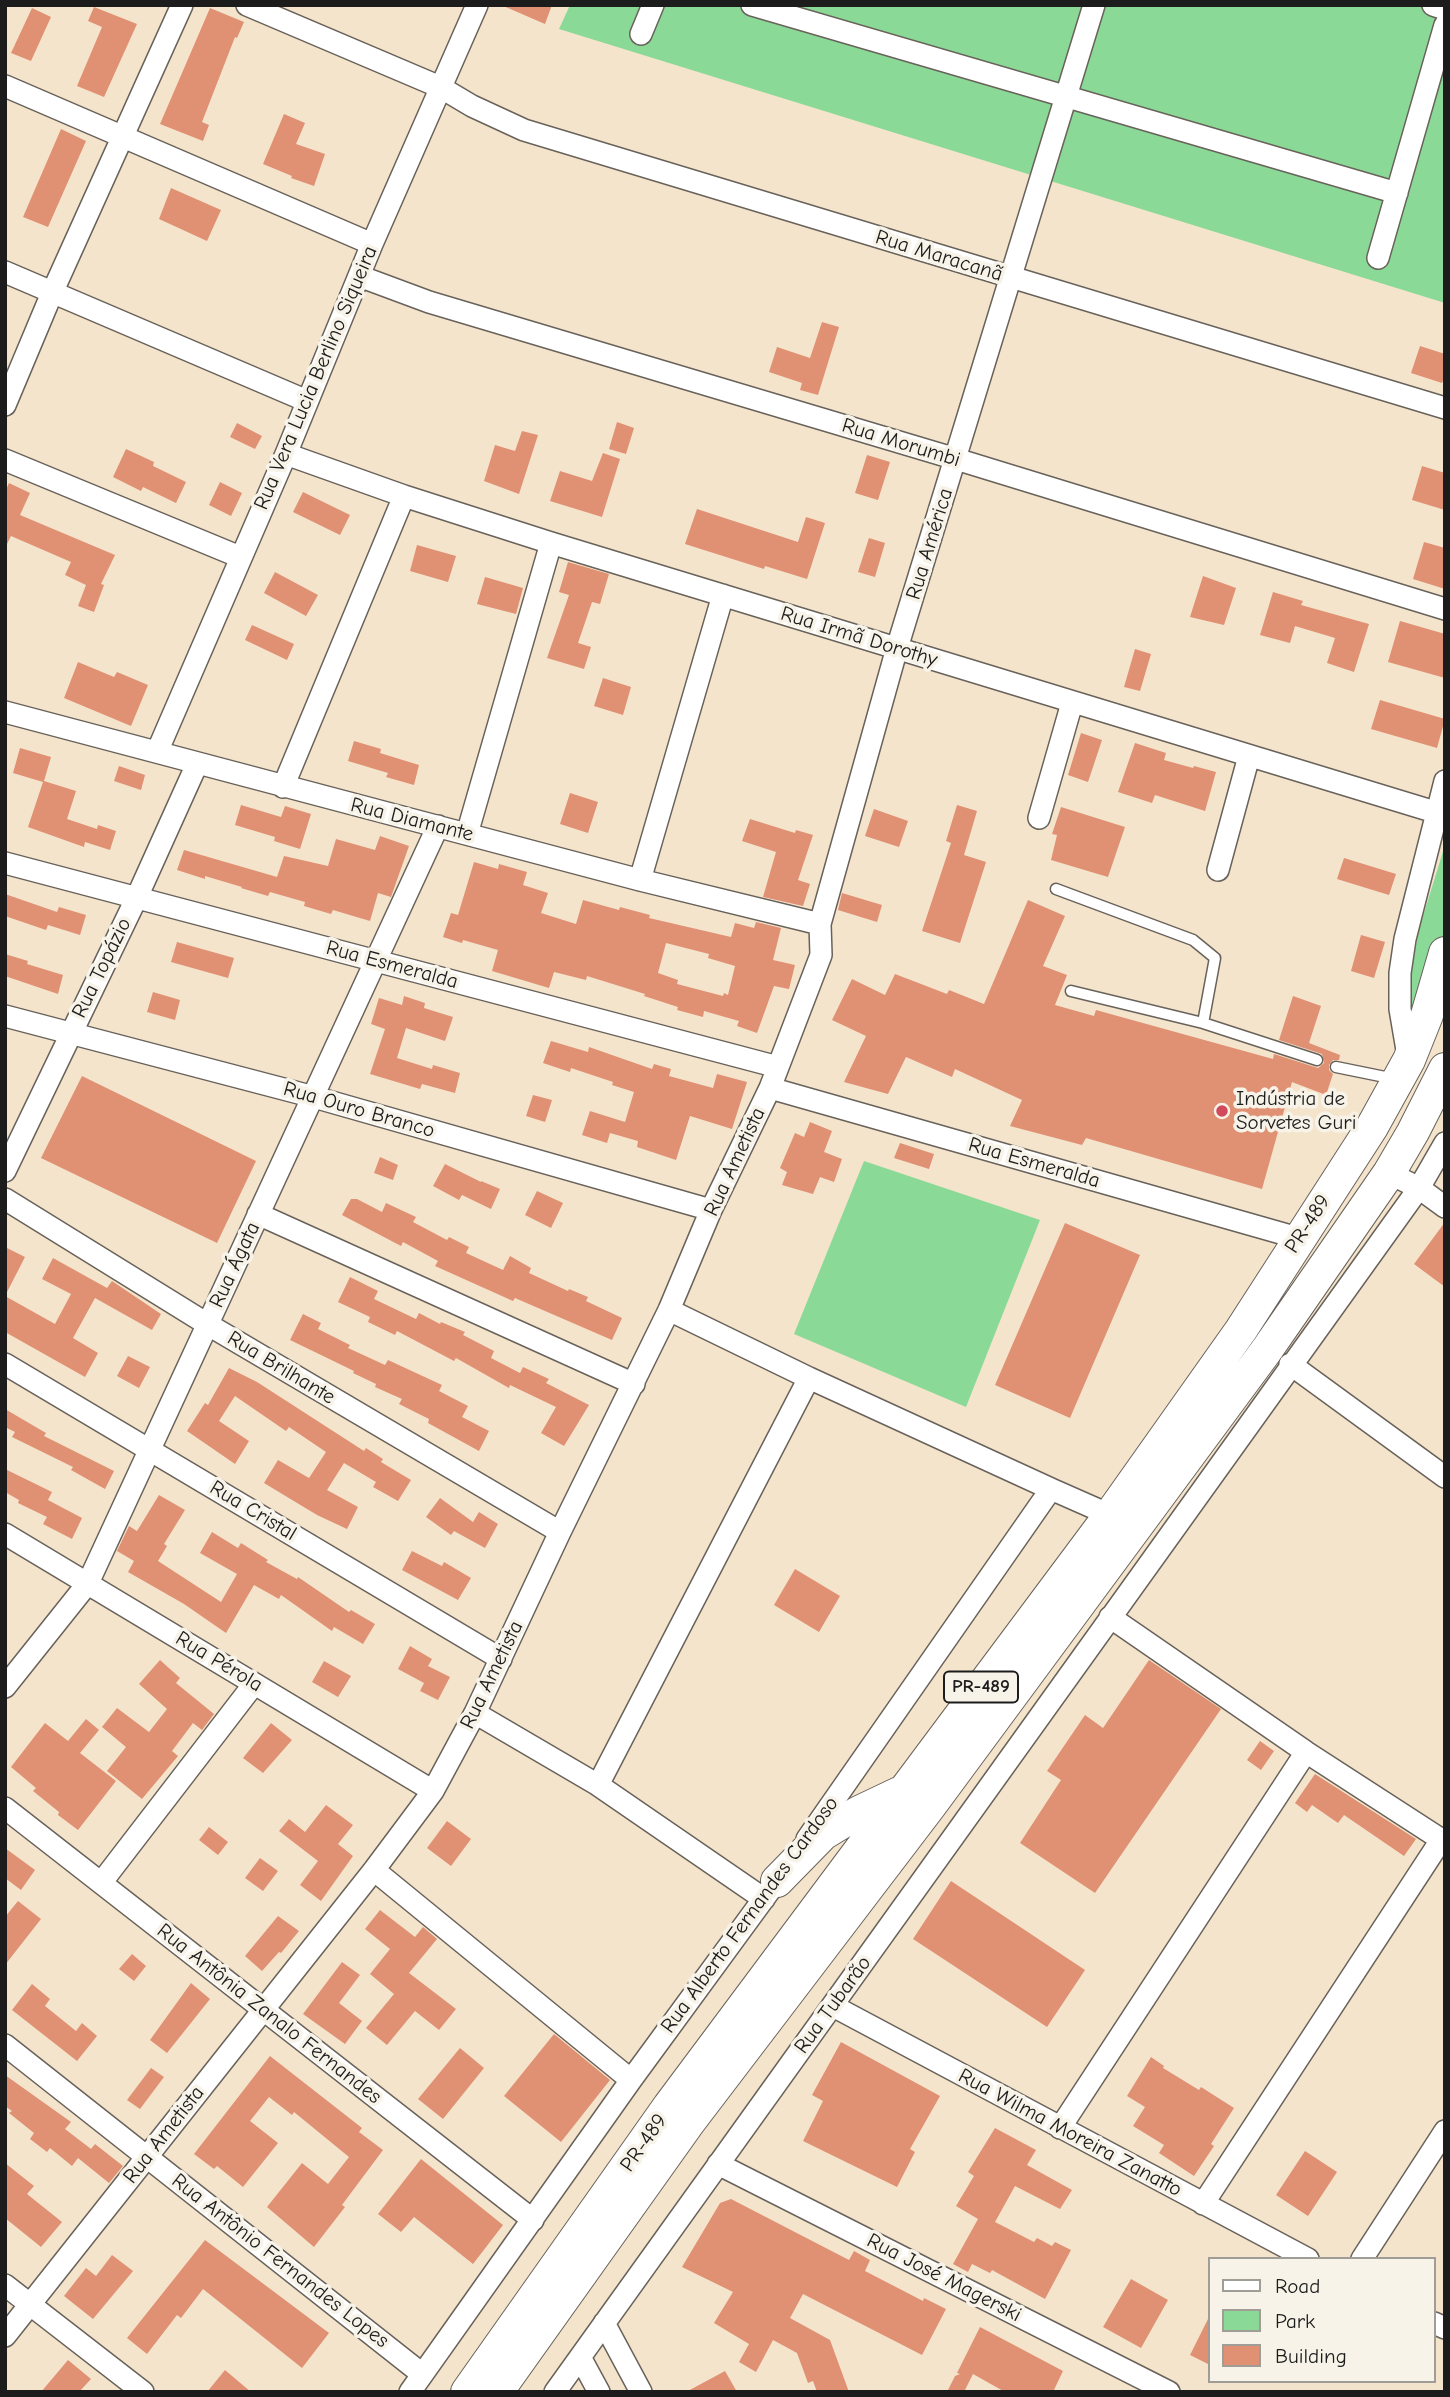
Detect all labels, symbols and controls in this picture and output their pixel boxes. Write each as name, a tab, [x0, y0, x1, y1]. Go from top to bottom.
street label: Rua Maracanã	[872, 225, 1006, 287]
street label: Rua Vera Lucia Berlino Siqueira	[249, 242, 383, 514]
street label: Rua Morumbi	[839, 413, 963, 473]
street label: Rua América	[901, 485, 959, 603]
street label: Rua Irmã Dorothy	[777, 601, 941, 673]
street label: Rua Diamante	[348, 793, 476, 847]
street label: Rua Topázio	[67, 914, 137, 1022]
street label: Rua Esmeralda	[323, 935, 461, 995]
street label: Rua Ouro Branco	[281, 1076, 437, 1144]
place label: Indústria de Sorvetes Guri	[1236, 1086, 1356, 1136]
marker: Indústria de Sorvetes Guri	[1214, 1103, 1230, 1119]
street label: Rua Ametista	[699, 1104, 771, 1220]
street label: Rua Esmeralda	[965, 1132, 1103, 1194]
street label: PR-489	[1280, 1190, 1336, 1258]
street label: Rua Ágata	[204, 1218, 266, 1312]
street label: Rua Brilhante	[222, 1326, 340, 1410]
street label: Rua Cristal	[205, 1475, 301, 1547]
street label: Rua Ametista	[455, 1617, 529, 1733]
street label: Rua Pérola	[171, 1626, 267, 1698]
road number: PR-489	[944, 1672, 1018, 1702]
street label: Rua Alberto Fernandes Cardoso	[656, 1792, 844, 2038]
street label: Rua Antônia Zanalo Fernandes	[152, 1918, 386, 2110]
street label: Rua Tubarão	[789, 1951, 877, 2059]
street label: Rua Wilma Moreira Zanatto	[954, 2063, 1186, 2203]
street label: Rua Ametista	[118, 2081, 210, 2189]
street label: PR-489	[615, 2109, 673, 2177]
street label: Rua Antônio Fernandes Lopes	[166, 2168, 394, 2354]
street label: Rua José Magerski	[863, 2228, 1025, 2328]
legend	[1208, 2257, 1436, 2383]
text: Road	[1275, 2274, 1320, 2298]
text: Park	[1275, 2309, 1315, 2333]
text: Building	[1275, 2344, 1347, 2368]

